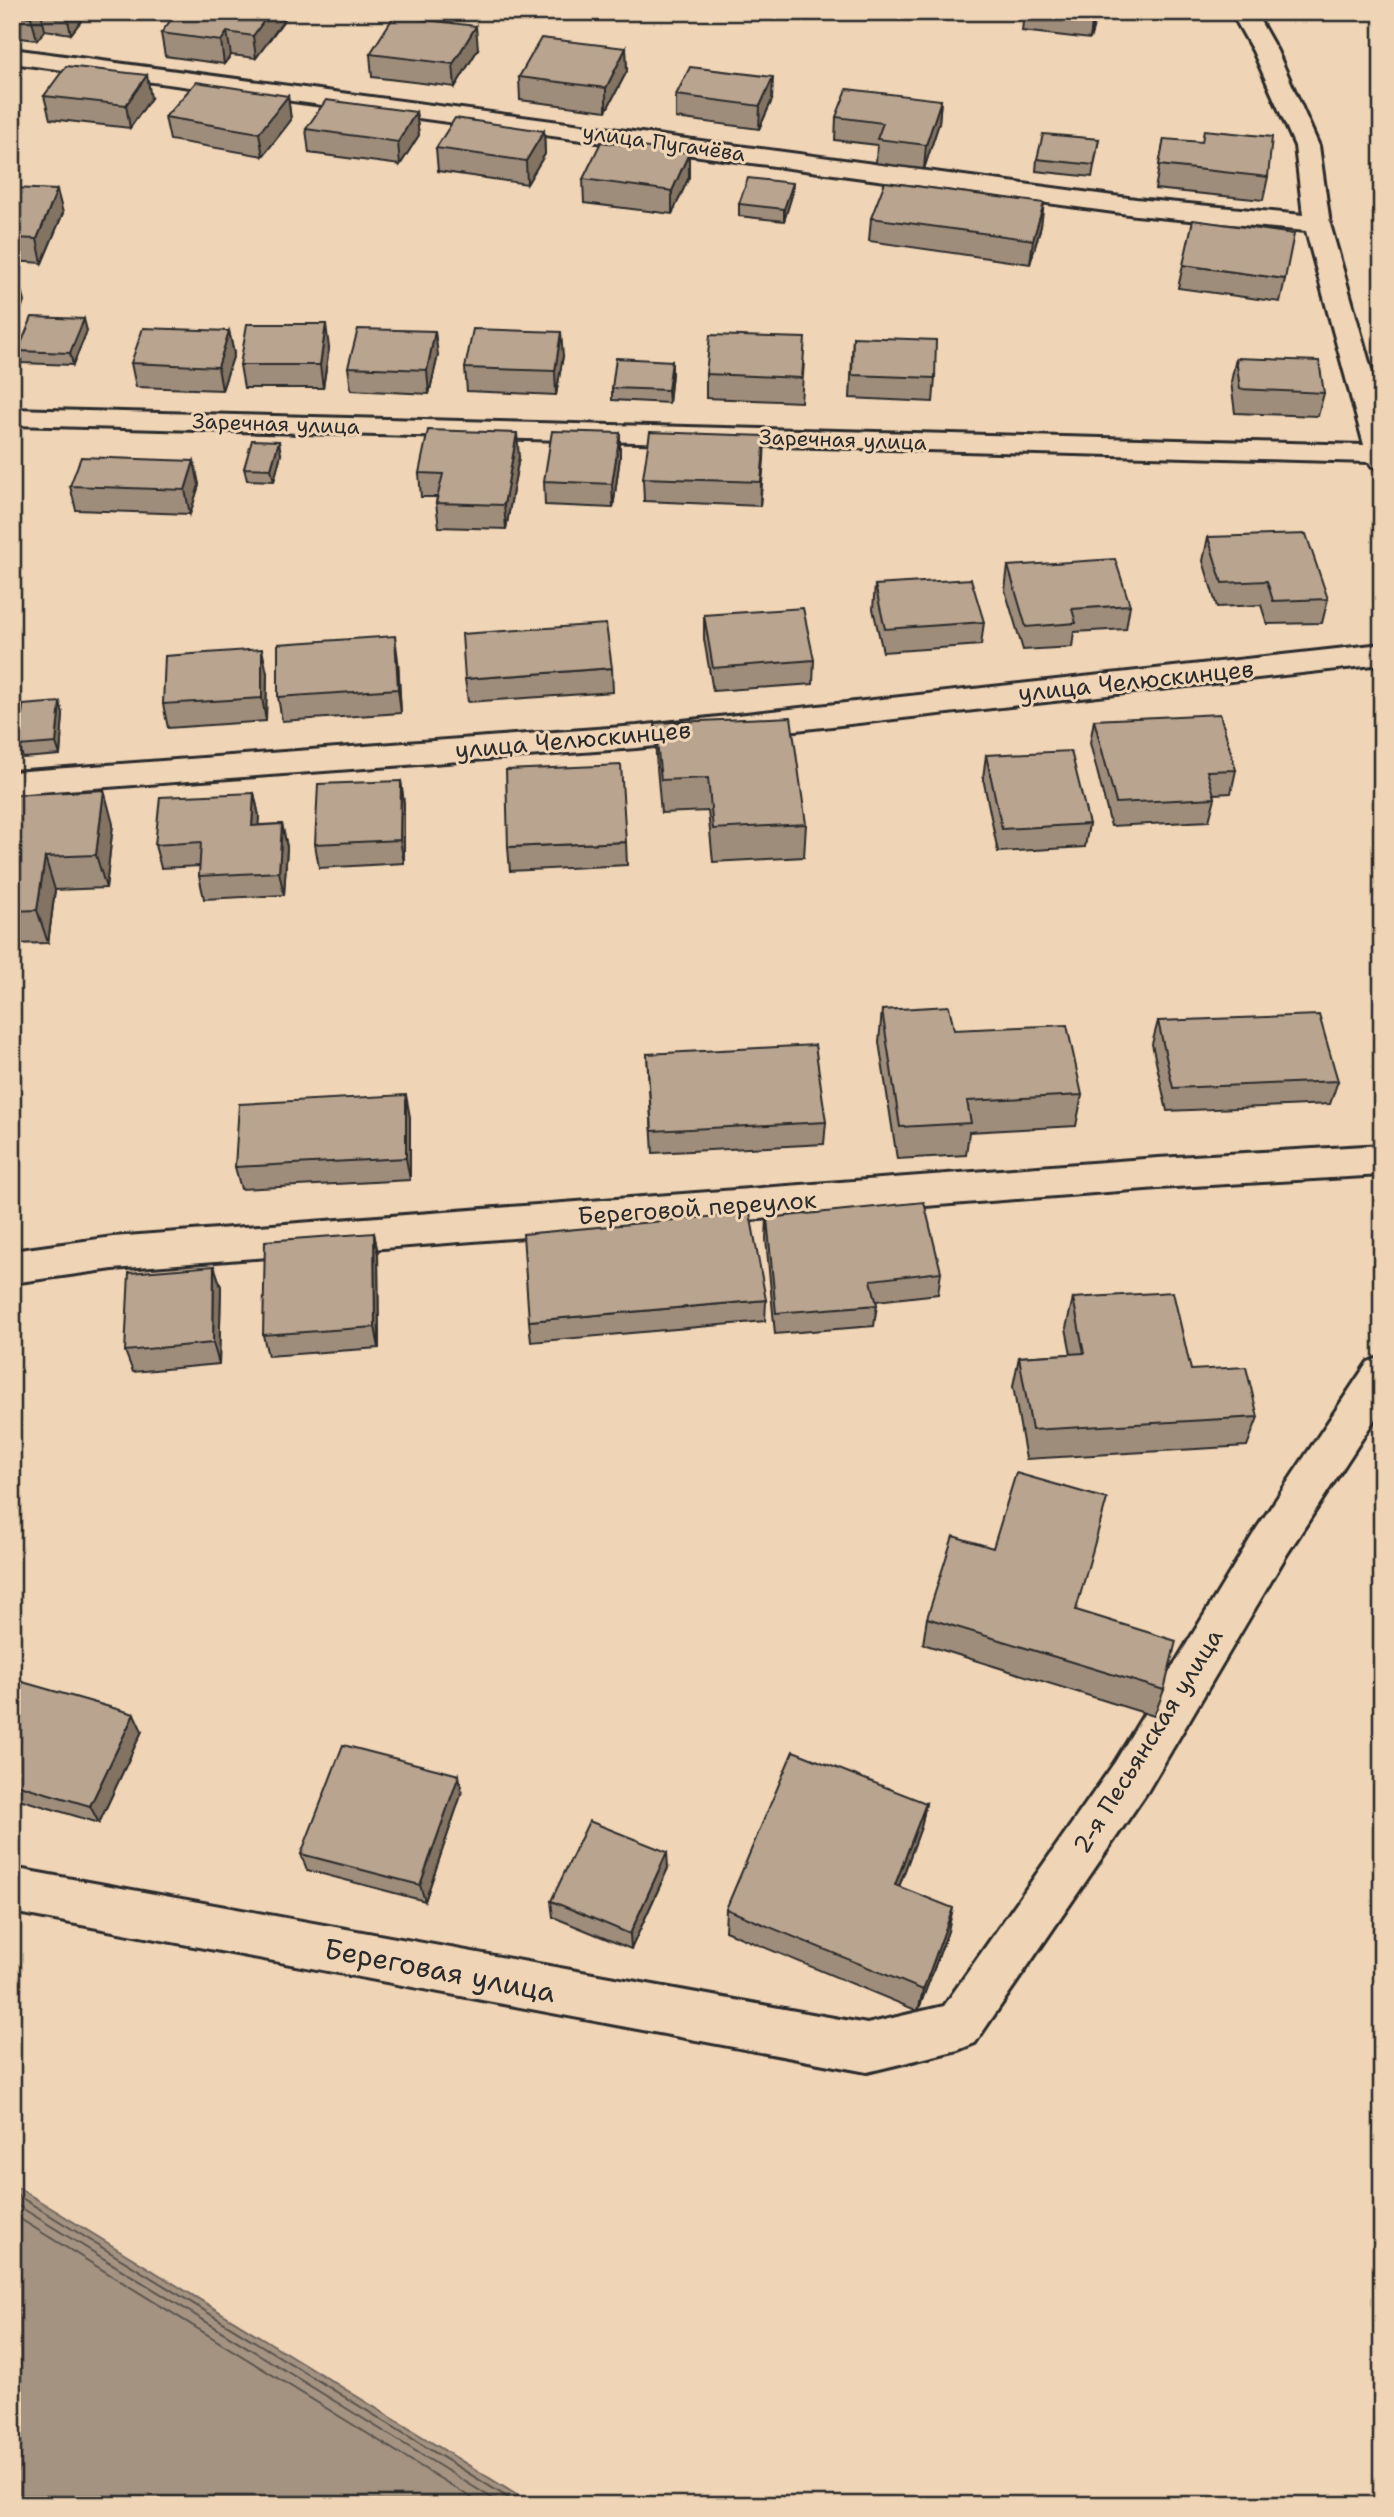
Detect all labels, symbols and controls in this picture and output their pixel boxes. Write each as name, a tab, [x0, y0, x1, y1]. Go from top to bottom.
street label: улица Пугачёва	[581, 118, 747, 168]
street label: Заречная улица	[192, 407, 360, 441]
street label: Заречная улица	[759, 423, 927, 457]
street label: улица Челюскинцев	[1017, 653, 1255, 709]
street label: улица Челюскинцев	[454, 714, 692, 766]
street label: Береговой переулок	[577, 1184, 818, 1232]
street label: 2-я Песьянская улица	[1066, 1623, 1230, 1859]
street label: Береговая улица	[321, 1929, 559, 2011]

